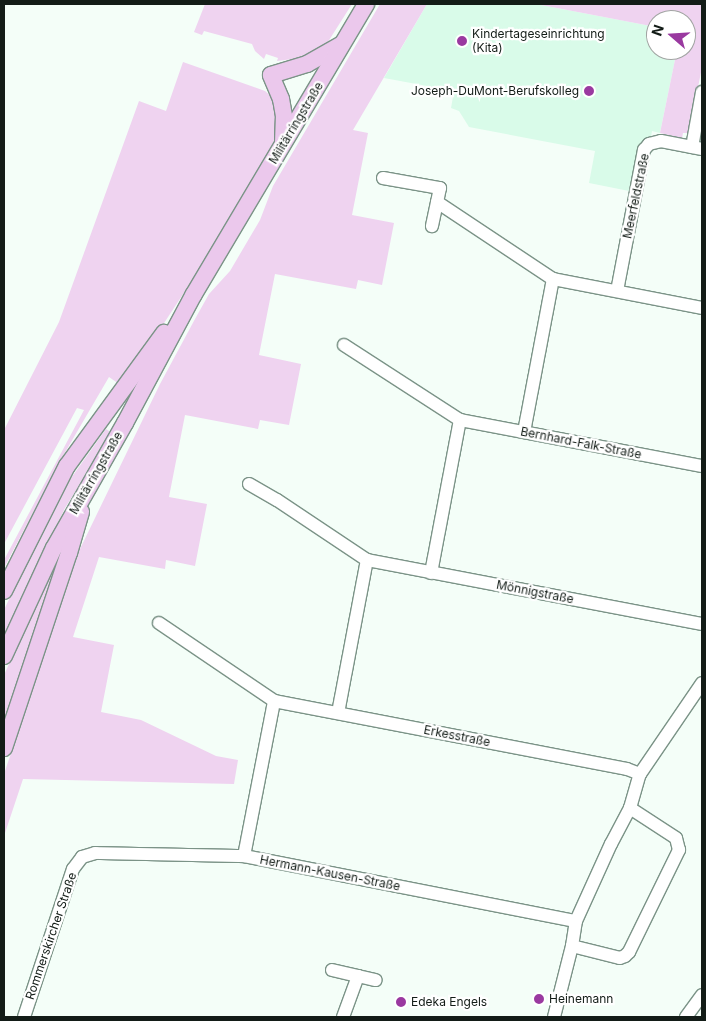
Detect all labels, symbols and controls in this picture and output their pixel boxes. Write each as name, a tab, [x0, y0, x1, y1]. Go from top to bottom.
north arrow	[646, 10, 696, 60]
text: N	[648, 22, 667, 38]
place label: Kindertageseinrichtung (Kita)	[472, 27, 605, 55]
marker: Kindertageseinrichtung (Kita)	[456, 35, 468, 47]
street label: Militärringstraße	[266, 79, 326, 167]
place label: Joseph-DuMont-Berufskolleg	[411, 84, 579, 98]
marker: Joseph-DuMont-Berufskolleg	[583, 85, 595, 97]
street label: Meerfeldstraße	[620, 152, 652, 240]
street label: Bernhard-Falk-Straße	[519, 424, 643, 462]
street label: Militärringstraße	[67, 429, 125, 517]
street label: Mönnigstraße	[495, 577, 575, 607]
street label: Erkesstraße	[423, 722, 491, 750]
street label: Hermann-Kausen-Straße	[259, 852, 401, 894]
street label: Rommerskircher Straße	[22, 871, 80, 1001]
place label: Heinemann	[549, 992, 613, 1006]
marker: Heinemann	[533, 993, 545, 1005]
place label: Edeka Engels	[411, 995, 487, 1009]
marker: Edeka Engels	[395, 996, 407, 1008]

